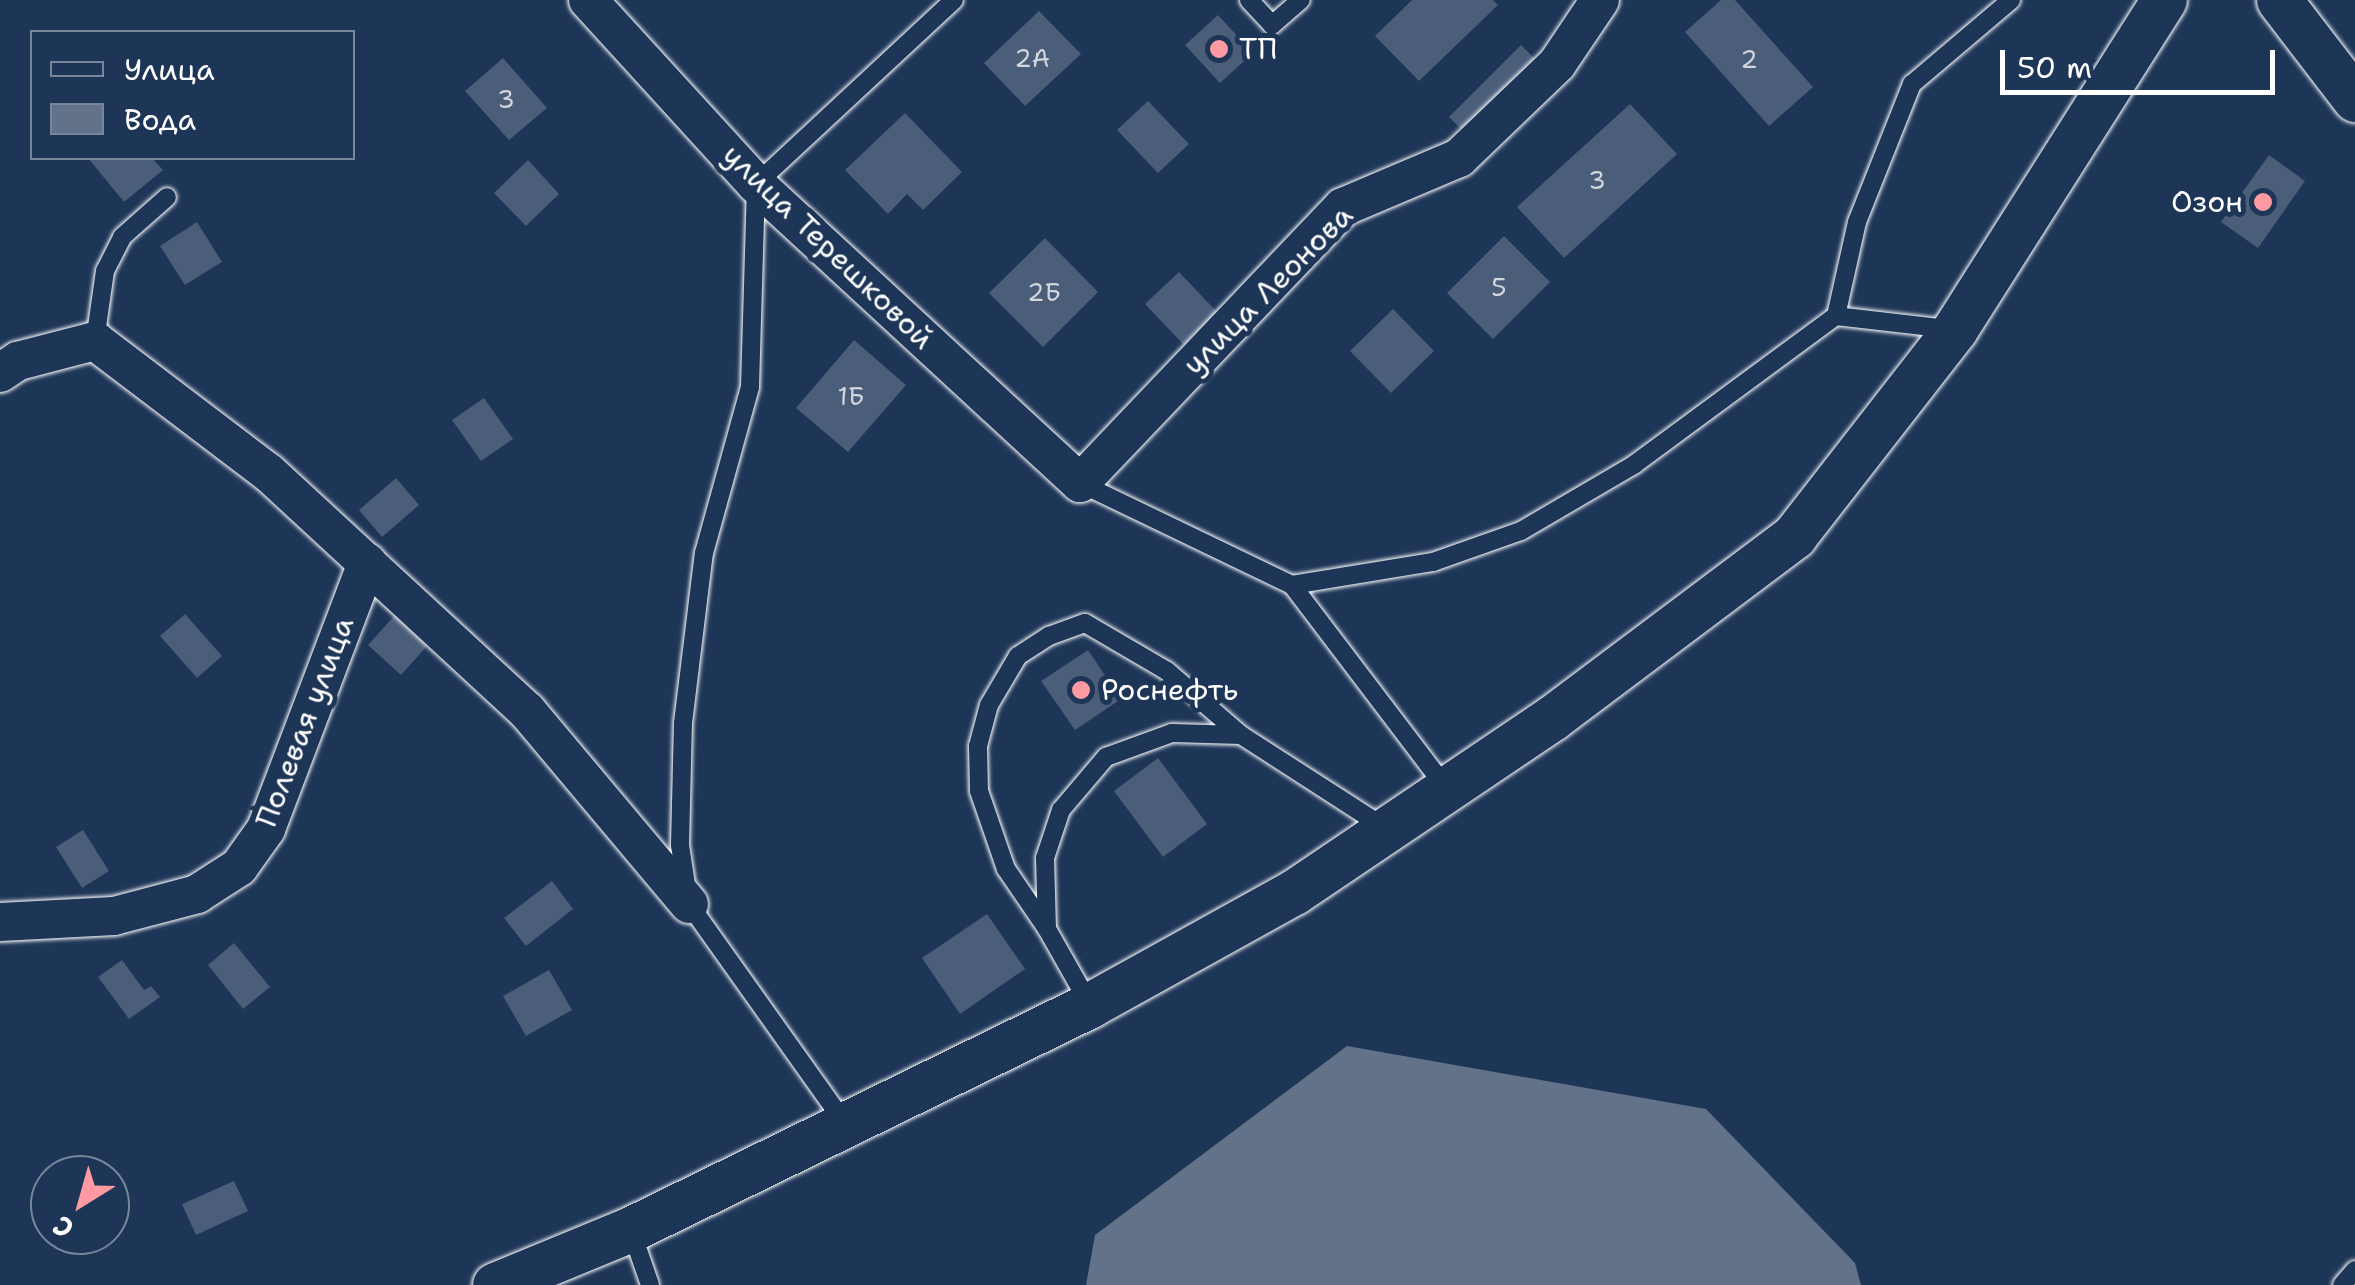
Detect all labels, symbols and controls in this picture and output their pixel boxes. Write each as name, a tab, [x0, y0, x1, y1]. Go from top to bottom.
legend	[30, 30, 355, 160]
scale bar	[2005, 30, 2280, 92]
place label: ТП	[1239, 31, 1277, 67]
marker: ТП	[1208, 38, 1230, 60]
house number: 2А	[1014, 43, 1050, 73]
house number: 2	[1740, 44, 1758, 74]
text: 50 m	[2017, 47, 2092, 88]
text: Улица	[124, 49, 215, 90]
house number: 3	[497, 84, 515, 114]
text: Вода	[124, 99, 196, 140]
street label: улица Терешковой	[715, 137, 941, 357]
house number: 3	[1588, 165, 1606, 195]
place label: Озон	[2171, 184, 2243, 220]
marker: Озон	[2252, 191, 2274, 213]
street label: улица Леонова	[1176, 198, 1360, 382]
house number: 5	[1491, 272, 1507, 302]
house number: 2Б	[1027, 277, 1061, 307]
house number: 1Б	[838, 381, 864, 411]
street label: Полевая улица	[248, 612, 362, 832]
place label: Роснефть	[1101, 672, 1238, 708]
marker: Роснефть	[1070, 679, 1092, 701]
north arrow	[30, 1155, 130, 1255]
text: С	[45, 1207, 81, 1248]

